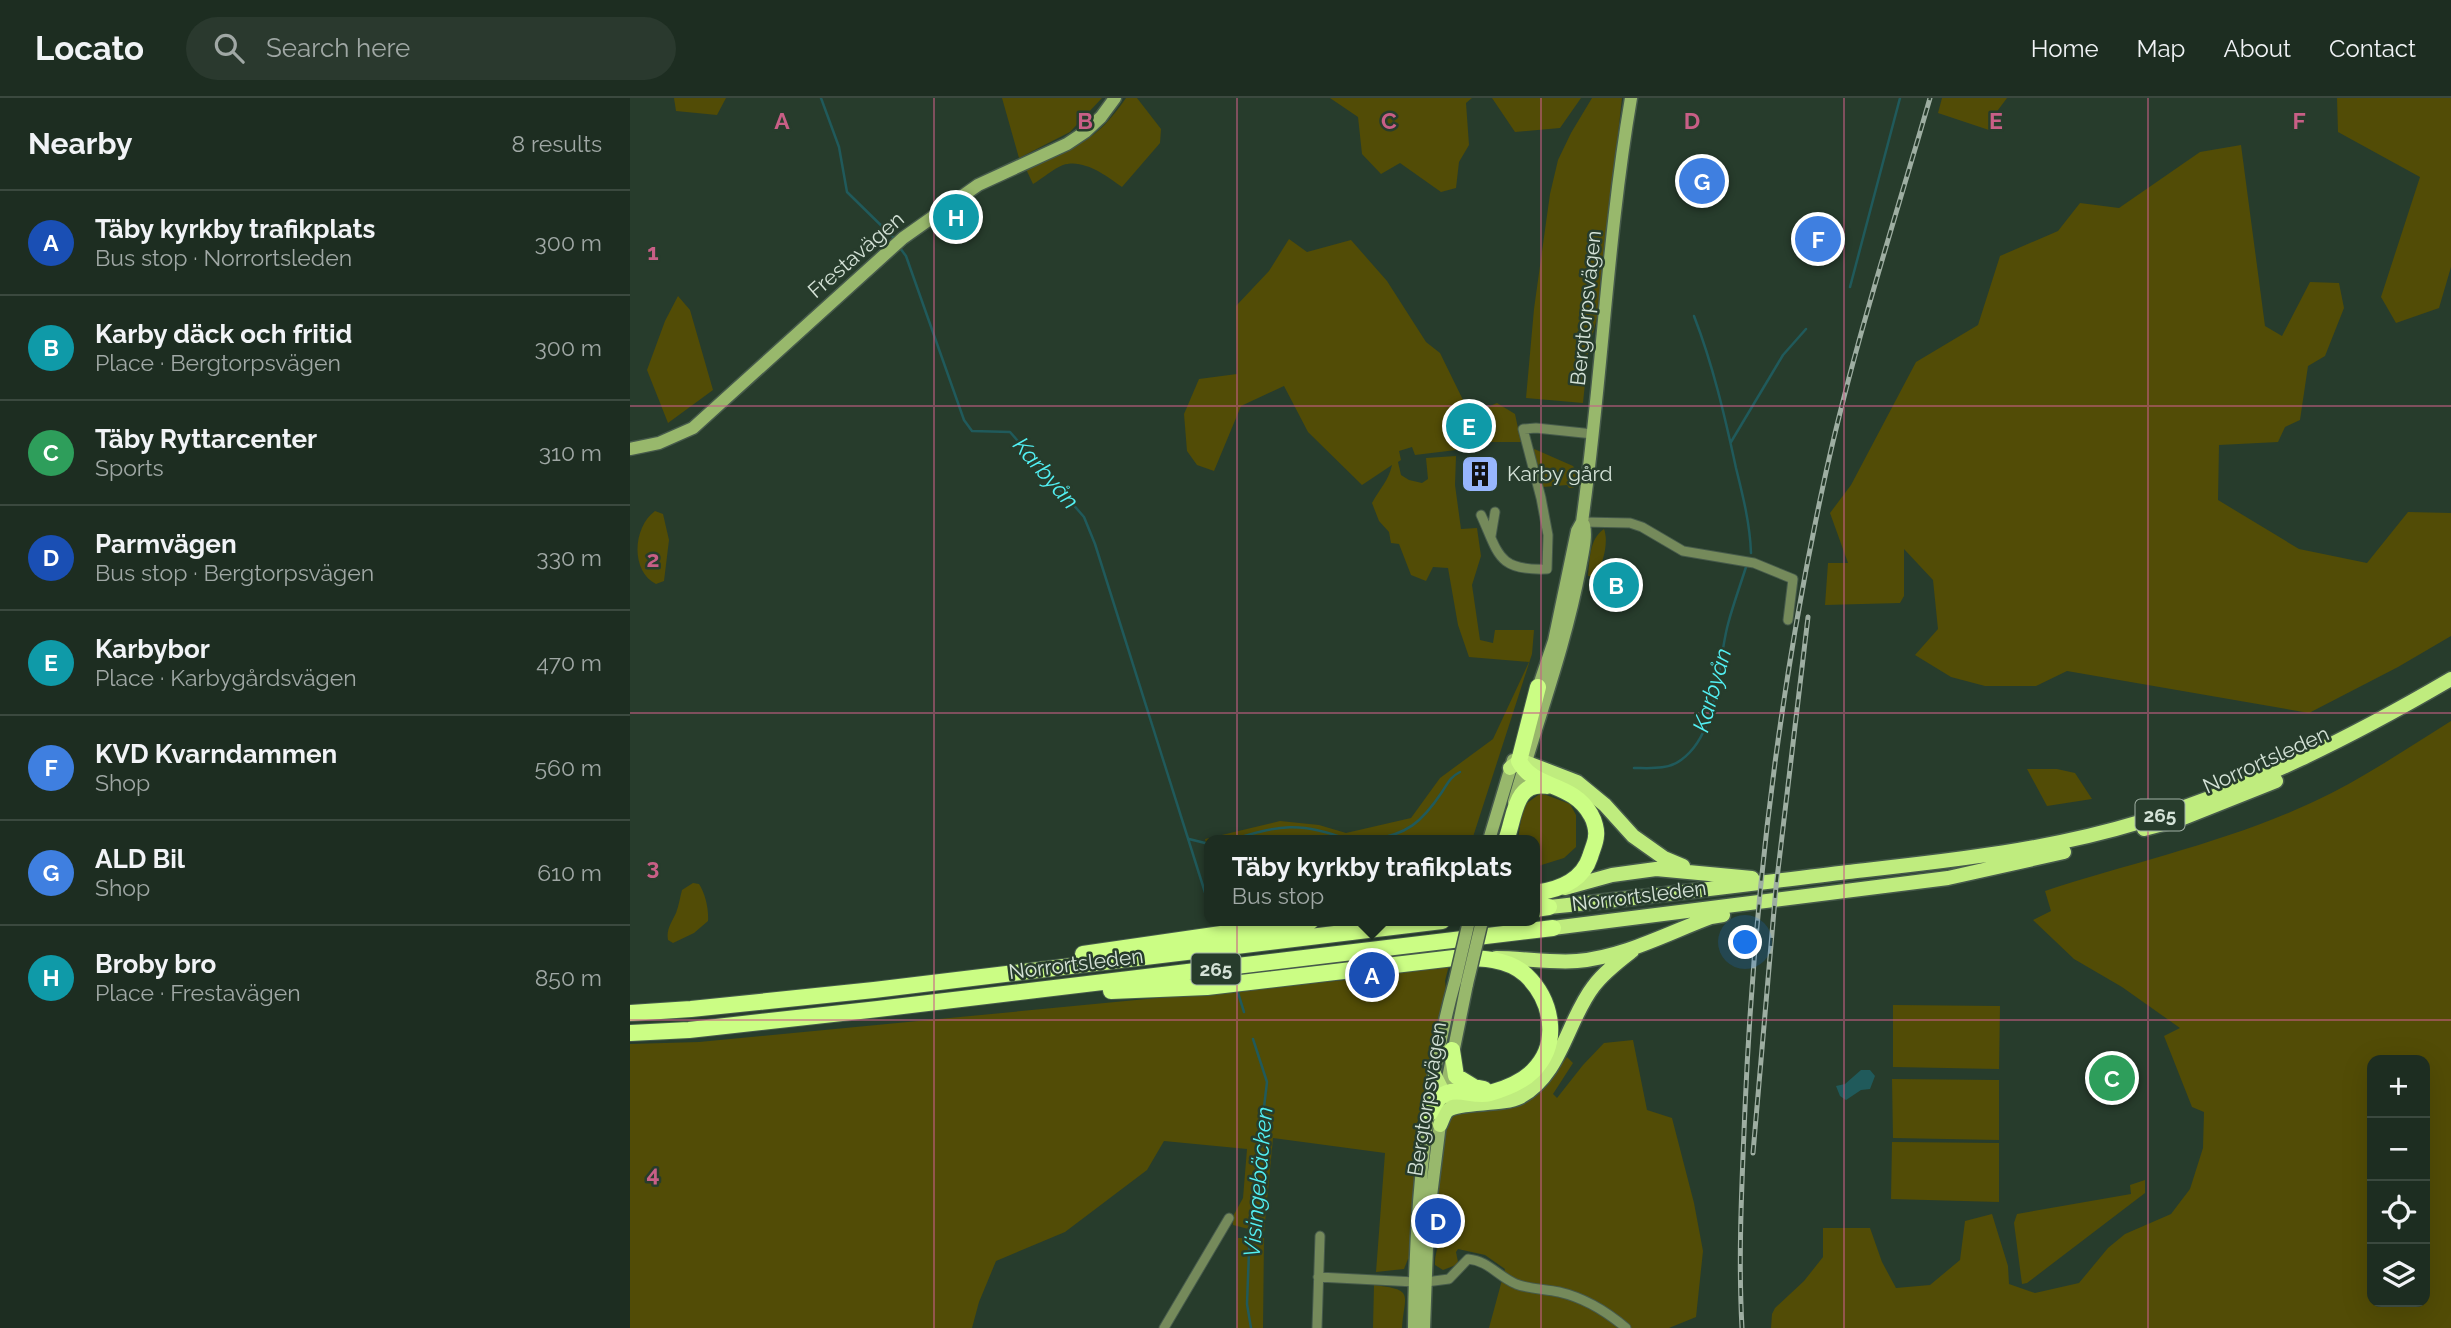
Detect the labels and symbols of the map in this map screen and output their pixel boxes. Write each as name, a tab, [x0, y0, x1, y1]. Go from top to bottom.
text: A	[774, 107, 790, 134]
text: B	[1077, 107, 1093, 134]
text: C	[1381, 107, 1397, 134]
text: D	[1684, 107, 1700, 134]
text: E	[1989, 107, 2003, 134]
text: F	[2292, 107, 2306, 134]
pin: G	[1679, 155, 1725, 207]
pin: H	[933, 191, 979, 243]
street label: Frestavägen	[803, 206, 909, 303]
pin: F	[1795, 213, 1841, 265]
street label: Bergtorpsvägen	[1565, 229, 1606, 387]
text: 1	[647, 238, 659, 265]
pin: E	[1446, 400, 1492, 452]
water label: Karbyån	[1008, 431, 1085, 514]
building icon: Karby gård	[1459, 453, 1501, 495]
place label: Karby gård	[1507, 461, 1613, 486]
text: 2	[647, 545, 659, 572]
pin: B	[1593, 559, 1639, 611]
water label: Karbyån	[1687, 645, 1736, 735]
street label: Norrortsleden	[2199, 721, 2333, 799]
road number: 265	[2136, 800, 2184, 830]
text: 3	[647, 853, 659, 880]
street label: Norrortsleden	[1570, 875, 1708, 916]
your location	[1728, 925, 1762, 959]
street label: Norrortsleden	[1007, 943, 1145, 984]
pin: A	[1349, 949, 1395, 1001]
road number: 265	[1192, 954, 1240, 984]
street label: Bergtorpsvägen	[1402, 1020, 1451, 1178]
pin: C	[2089, 1052, 2135, 1104]
water label: Visingebäcken	[1237, 1106, 1278, 1258]
text: 4	[646, 1160, 660, 1187]
pin: D	[1415, 1195, 1461, 1247]

